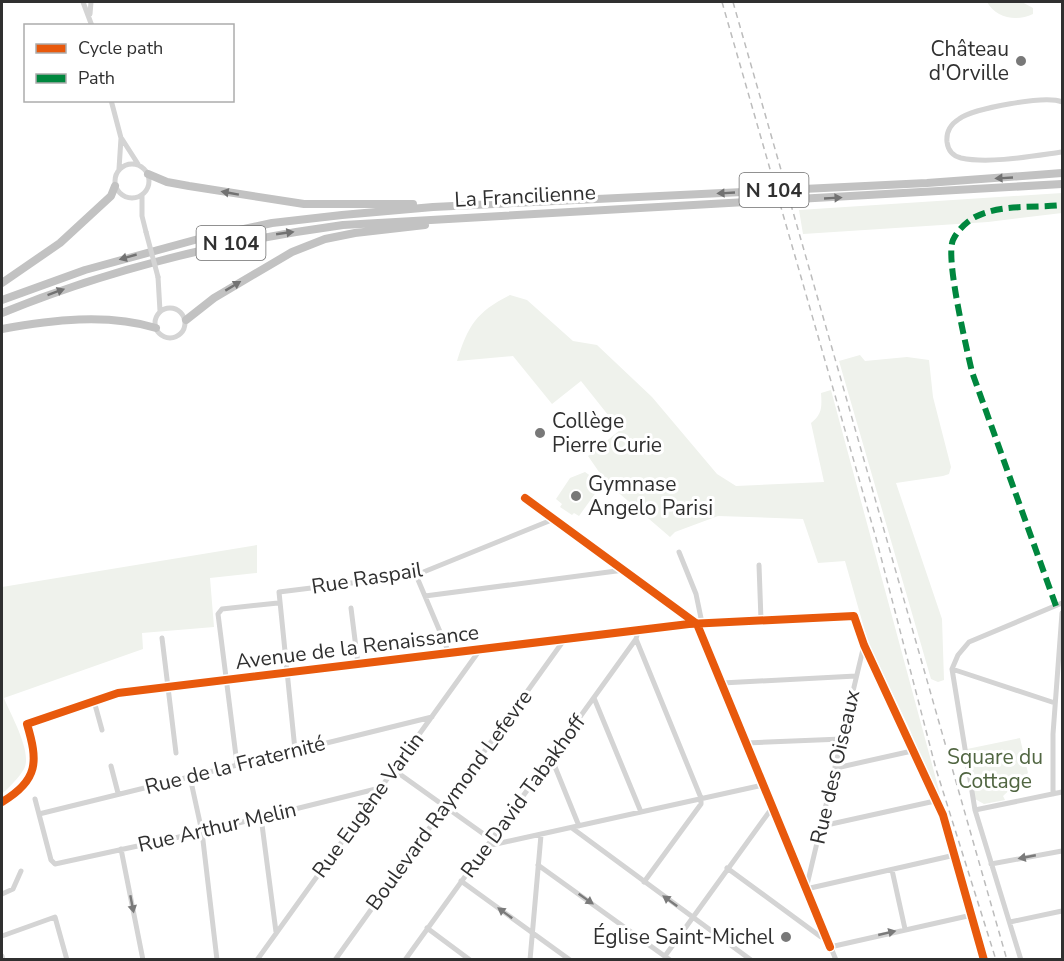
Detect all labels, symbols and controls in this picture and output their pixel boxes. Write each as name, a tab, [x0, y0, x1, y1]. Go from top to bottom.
legend	[24, 24, 234, 102]
place label: Château d'Orville	[929, 35, 1009, 87]
text: Cycle path	[78, 36, 163, 60]
marker: Château d'Orville	[1014, 54, 1028, 68]
text: Path	[78, 66, 115, 90]
road number: N 104	[740, 173, 808, 207]
one-way arrow	[995, 174, 1014, 183]
street label: La Francilienne	[454, 178, 596, 214]
one-way arrow	[220, 188, 239, 197]
one-way arrow	[716, 188, 735, 197]
one-way arrow	[823, 194, 842, 203]
road number: N 104	[196, 226, 266, 260]
one-way arrow	[276, 228, 295, 237]
one-way arrow	[119, 253, 137, 262]
one-way arrow	[225, 281, 241, 292]
one-way arrow	[47, 286, 65, 296]
place label: Collège Pierre Curie	[552, 407, 662, 459]
marker: Collège Pierre Curie	[533, 426, 547, 440]
place label: Gymnase Angelo Parisi	[588, 470, 713, 522]
marker: Gymnase Angelo Parisi	[569, 489, 583, 503]
street label: Rue Raspail	[309, 555, 425, 601]
street label: Avenue de la Renaissance	[234, 618, 480, 676]
street label: Boulevard Raymond Lefevre	[359, 684, 539, 916]
street label: Rue des Oiseaux	[804, 687, 866, 847]
street label: Rue David Tabakhoff	[454, 708, 592, 883]
street label: Rue Eugène Varlin	[306, 727, 430, 883]
street label: Rue de la Fraternité	[142, 729, 328, 801]
park label: Square du Cottage	[947, 743, 1043, 795]
street label: Rue Arthur Melin	[135, 795, 299, 859]
one-way arrow	[1017, 853, 1036, 862]
one-way arrow	[577, 893, 593, 905]
one-way arrow	[128, 895, 137, 914]
one-way arrow	[662, 895, 678, 907]
one-way arrow	[498, 907, 514, 919]
place label: Église Saint-Michel	[593, 923, 775, 951]
one-way arrow	[878, 927, 896, 937]
marker: Église Saint-Michel	[779, 930, 793, 944]

